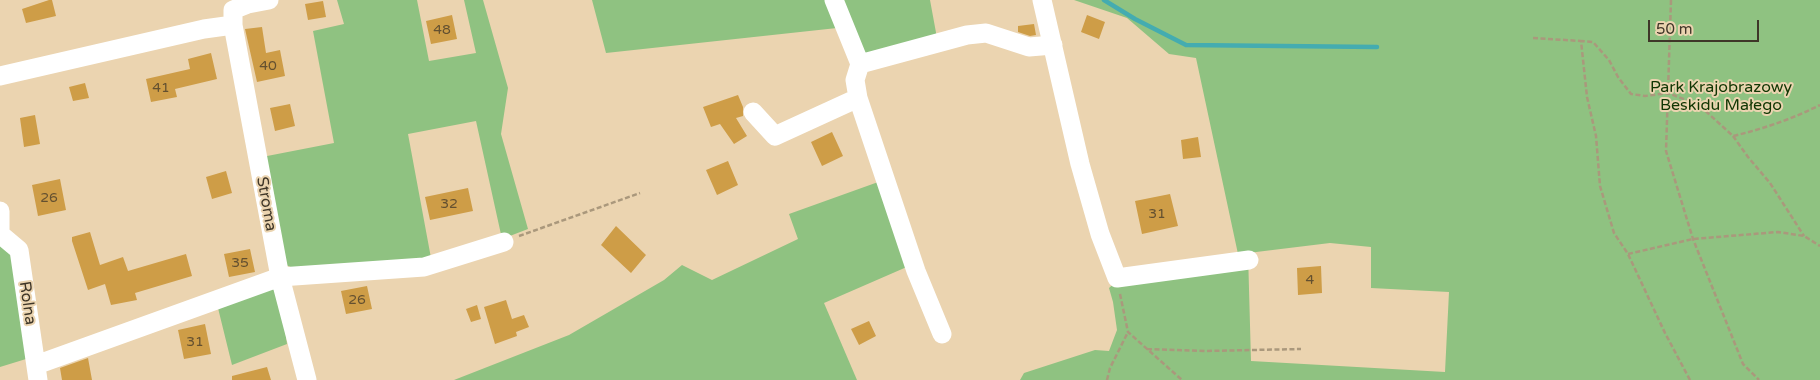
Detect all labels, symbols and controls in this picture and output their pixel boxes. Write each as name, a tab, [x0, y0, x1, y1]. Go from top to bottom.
scale bar	[1650, 10, 1761, 42]
text: 50 m	[1656, 20, 1693, 38]
house number: 48	[433, 22, 451, 38]
house number: 40	[259, 58, 277, 74]
park label: Park Krajobrazowy Beskidu Małego	[1650, 78, 1792, 116]
house number: 41	[152, 80, 170, 96]
street label: Stroma	[252, 175, 280, 233]
house number: 26	[40, 190, 58, 206]
house number: 32	[440, 196, 458, 212]
house number: 31	[1148, 206, 1166, 222]
house number: 35	[231, 255, 249, 271]
house number: 4	[1306, 272, 1314, 288]
street label: Rolna	[14, 280, 40, 326]
house number: 26	[348, 292, 366, 308]
house number: 31	[186, 334, 204, 350]

